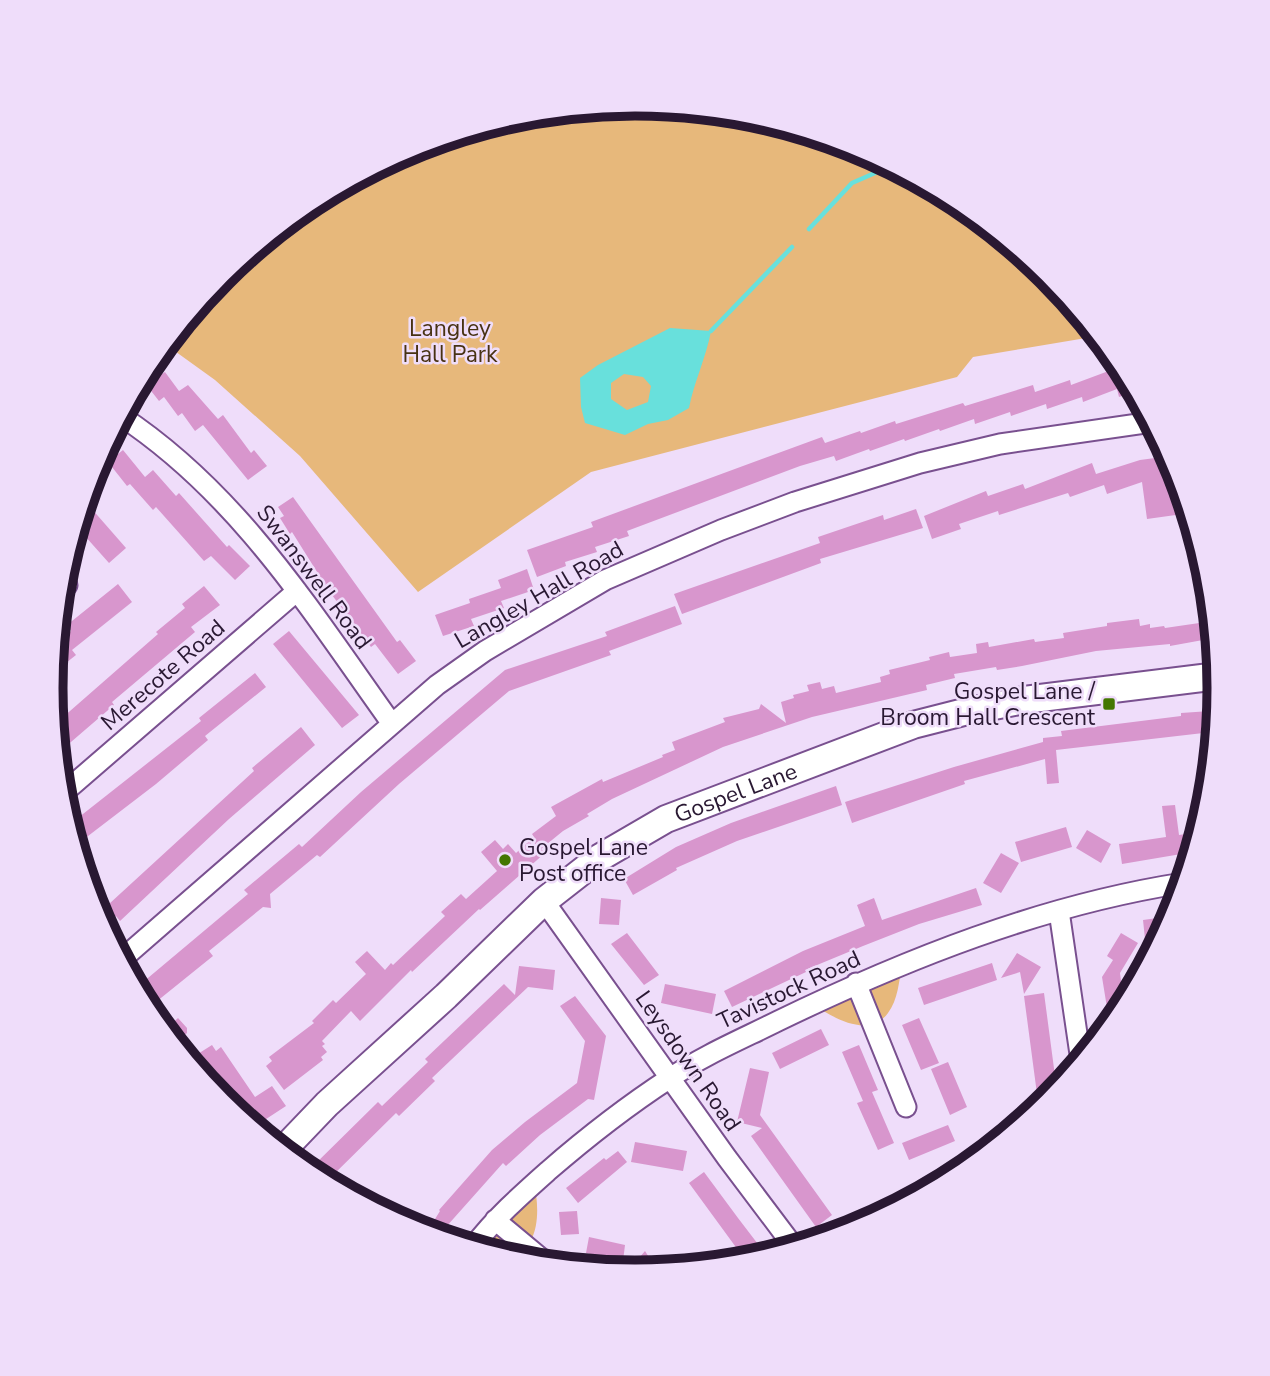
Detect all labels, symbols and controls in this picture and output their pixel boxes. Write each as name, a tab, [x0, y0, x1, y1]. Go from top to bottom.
park label: Langley Hall Park	[402, 313, 498, 370]
street label: Swanswell Road	[249, 498, 379, 656]
street label: Langley Hall Road	[449, 534, 629, 656]
street label: Merecote Road	[94, 612, 232, 738]
place label: Gospel Lane / Broom Hall Crescent	[880, 676, 1096, 733]
marker: Gospel Lane / Broom Hall Crescent	[1101, 696, 1117, 712]
street label: Gospel Lane	[670, 755, 801, 830]
place label: Gospel Lane Post office	[519, 832, 648, 889]
marker: Gospel Lane Post office	[497, 852, 513, 868]
street label: Tavistock Road	[712, 943, 866, 1037]
street label: Leysdown Road	[628, 985, 748, 1137]

